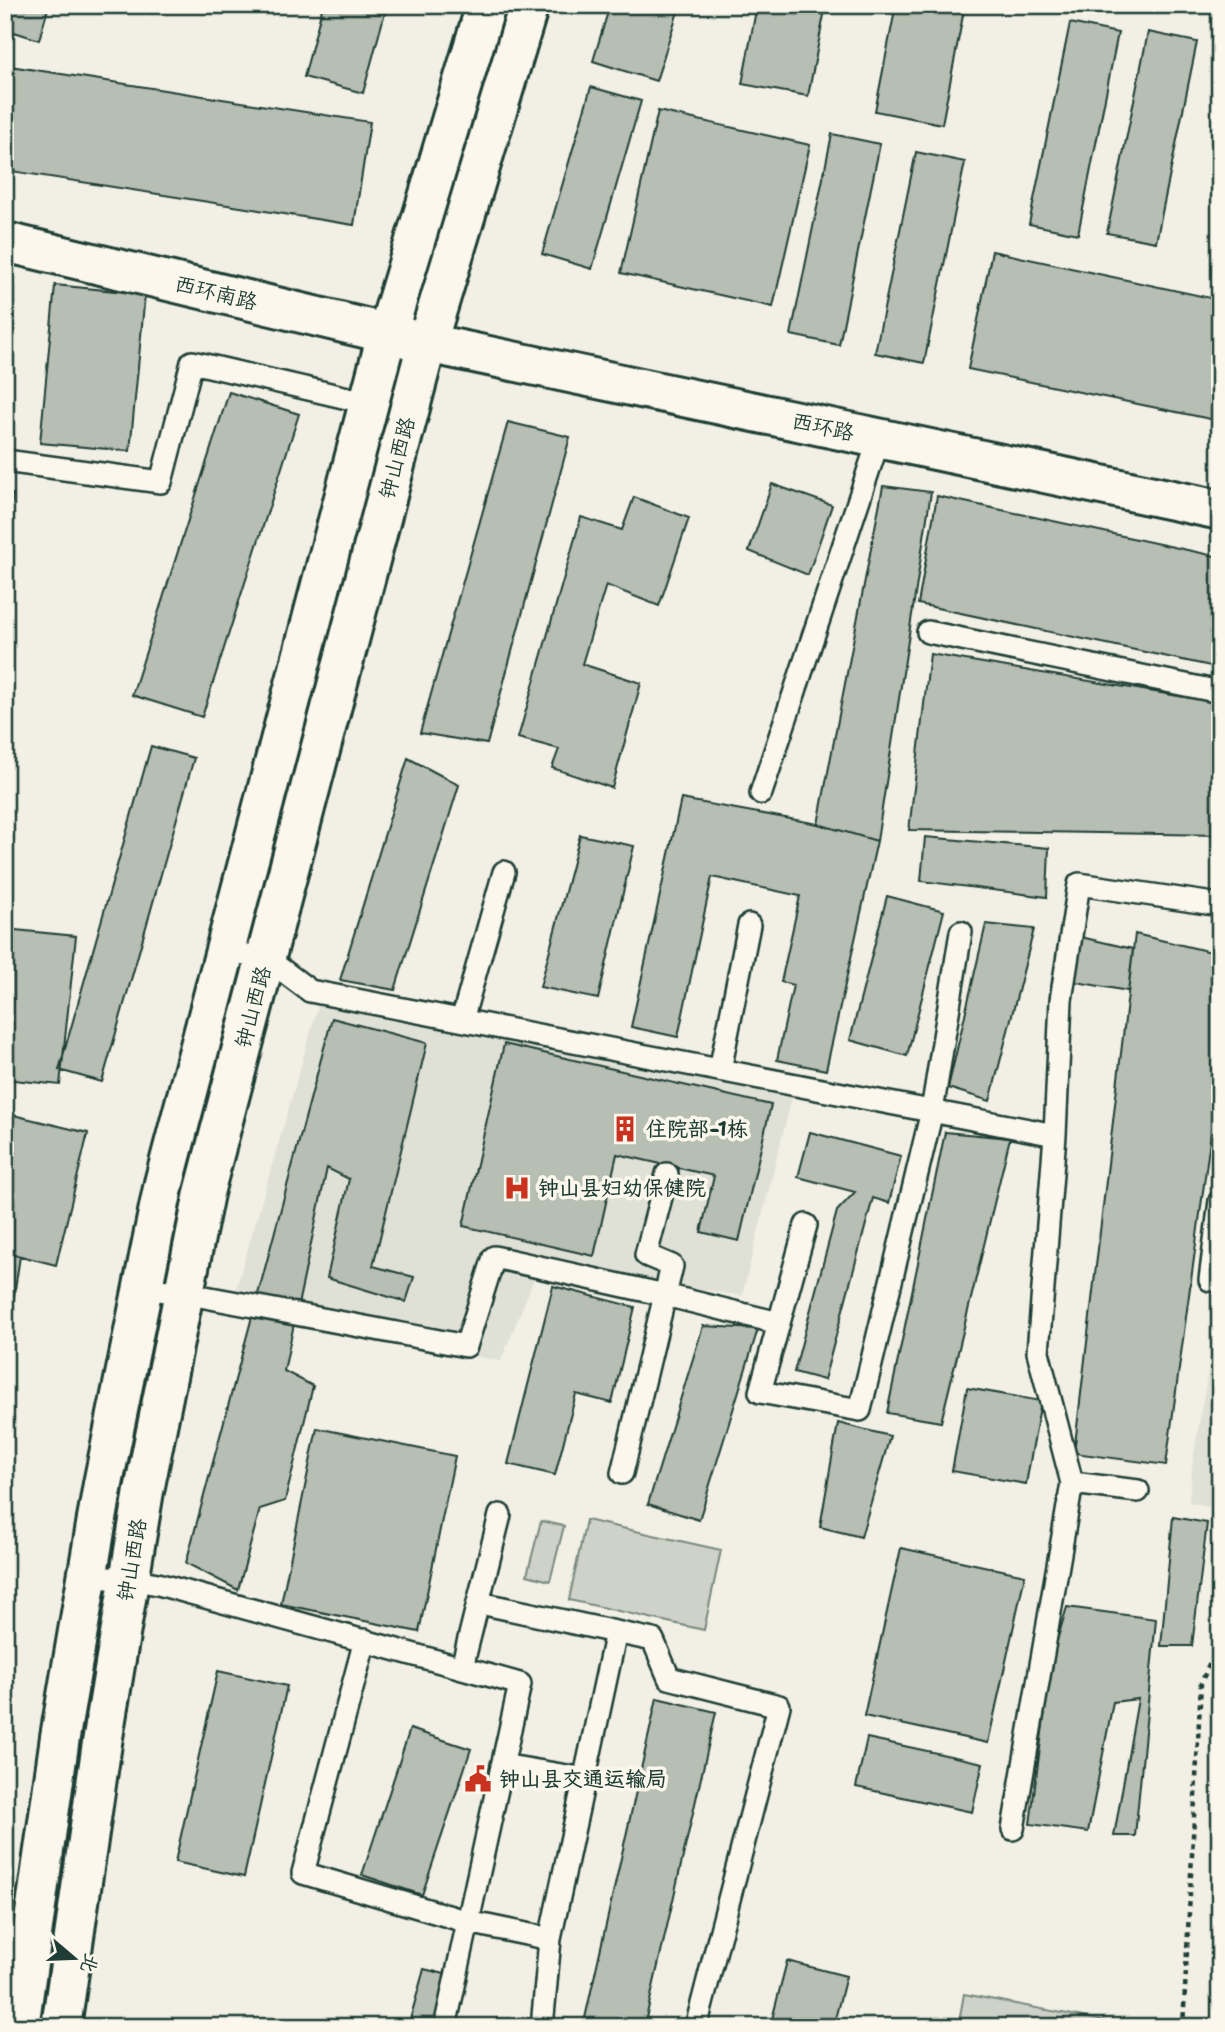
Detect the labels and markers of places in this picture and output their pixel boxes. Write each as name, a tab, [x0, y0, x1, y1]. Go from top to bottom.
building icon: 住院部-1栋	[610, 1114, 640, 1144]
place label: 住院部-1栋	[646, 1115, 748, 1143]
hospital icon: 钟山县妇幼保健院	[502, 1173, 532, 1203]
place label: 钟山县妇幼保健院	[538, 1174, 706, 1202]
public building icon: 钟山县交通运输局	[463, 1764, 493, 1794]
place label: 钟山县交通运输局	[499, 1765, 667, 1793]

